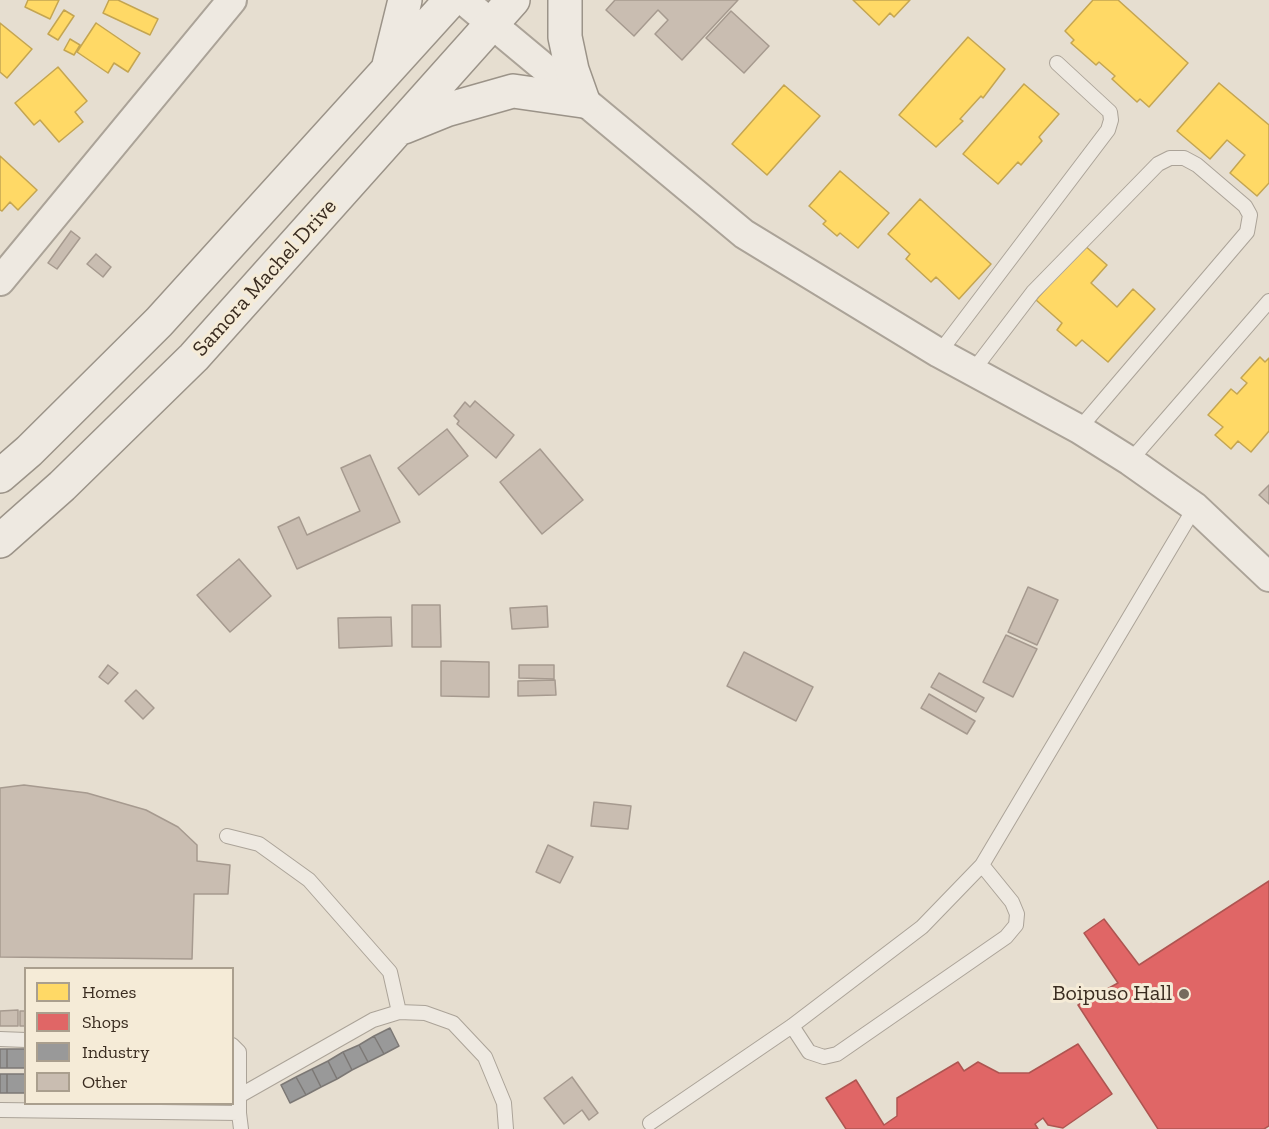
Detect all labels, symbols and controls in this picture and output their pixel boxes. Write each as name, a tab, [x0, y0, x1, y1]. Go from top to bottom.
street label: Samora Machel Drive	[187, 194, 343, 362]
legend	[24, 967, 234, 1105]
text: Homes	[82, 981, 136, 1003]
place label: Boipuso Hall	[1052, 981, 1172, 1007]
marker: Boipuso Hall	[1177, 987, 1191, 1001]
text: Shops	[82, 1011, 129, 1033]
text: Industry	[82, 1041, 149, 1063]
text: Other	[82, 1071, 128, 1093]

